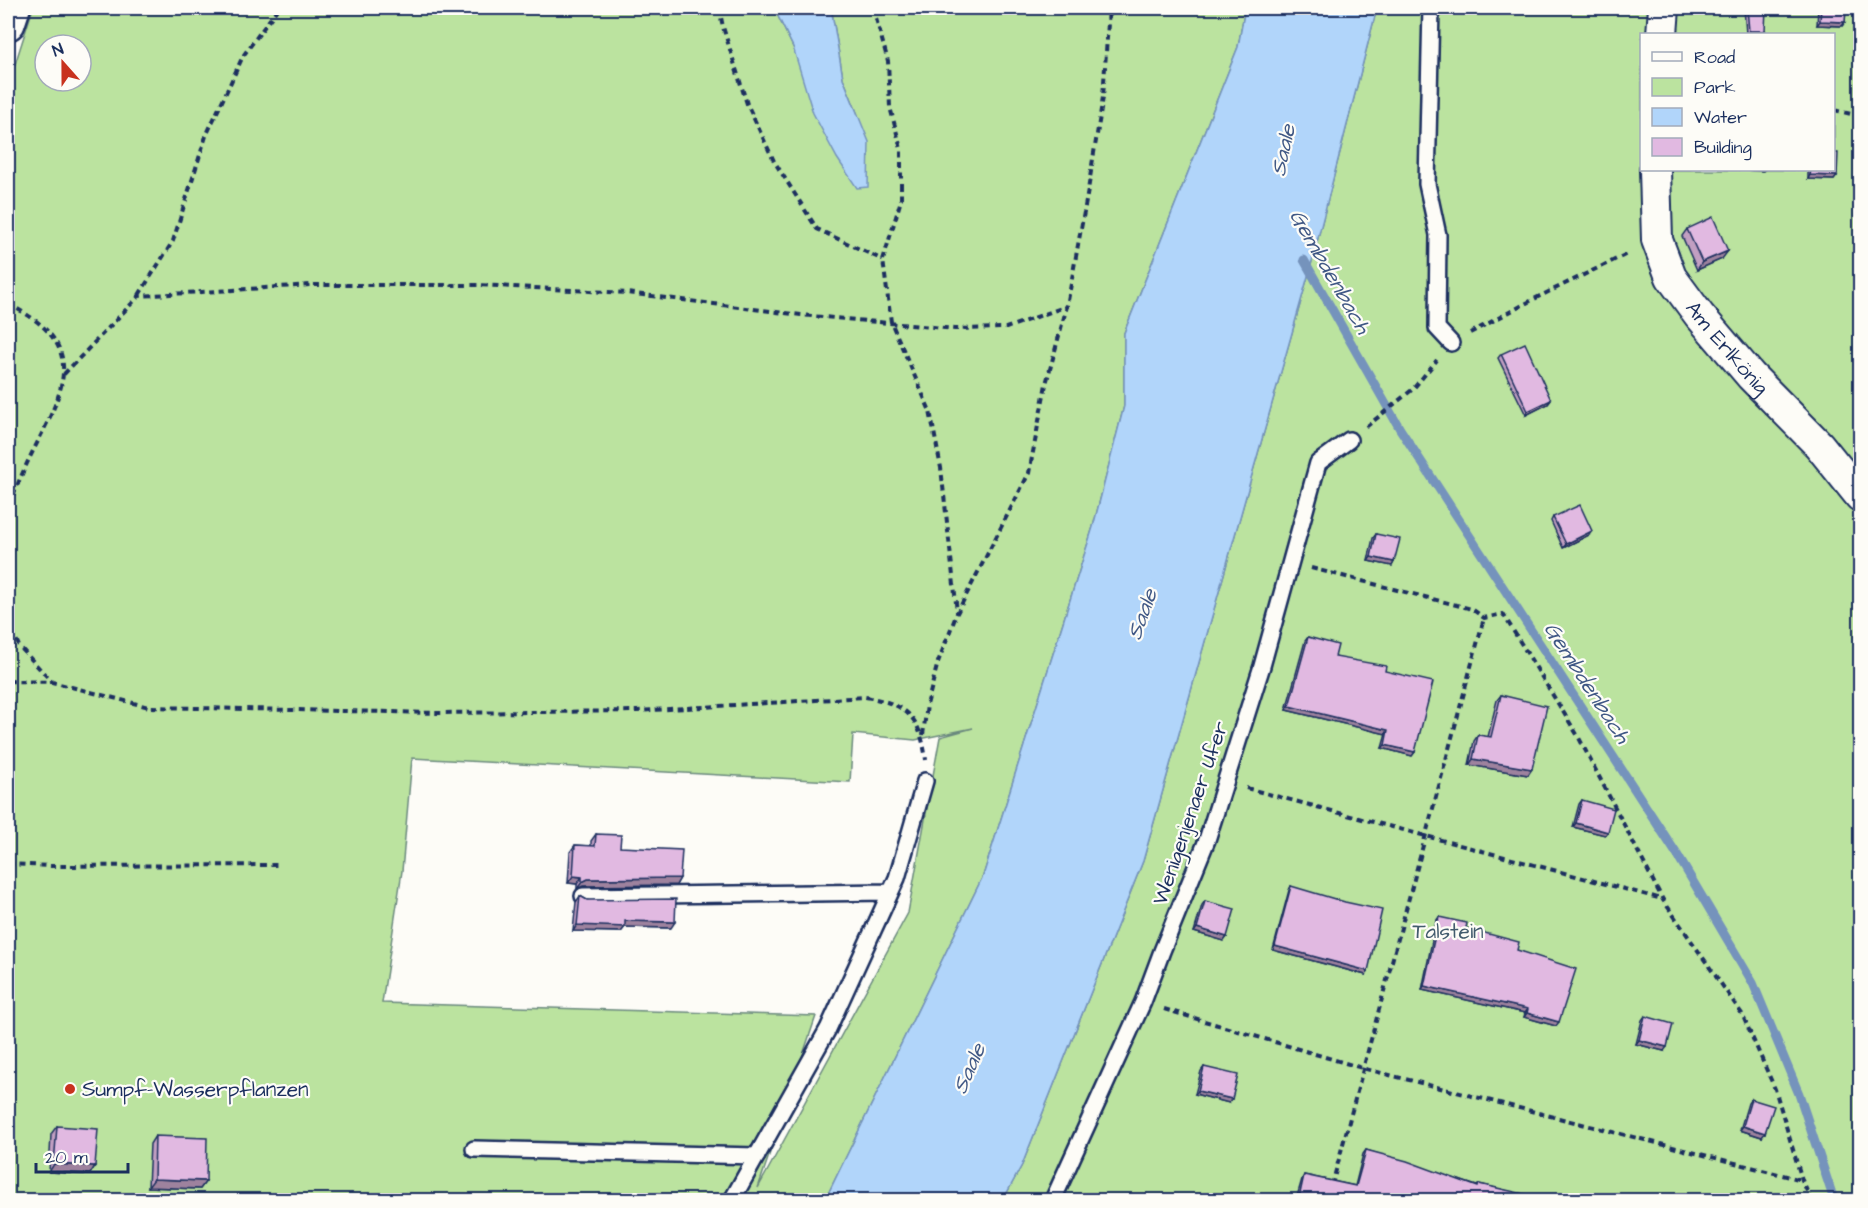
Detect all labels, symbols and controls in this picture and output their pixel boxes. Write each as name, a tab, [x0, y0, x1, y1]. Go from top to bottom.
north arrow	[33, 33, 93, 93]
legend	[1640, 33, 1835, 171]
text: N	[49, 38, 67, 62]
text: Road	[1694, 45, 1735, 70]
text: Park	[1694, 75, 1736, 100]
text: Water	[1694, 105, 1747, 130]
water label: Saale	[1263, 121, 1304, 179]
text: Building	[1694, 135, 1752, 161]
water label: Gembdenbach	[1281, 204, 1378, 341]
street label: Am Erlkönig	[1679, 295, 1775, 403]
water label: Saale	[1119, 584, 1166, 644]
water label: Gembdenbach	[1536, 616, 1638, 751]
street label: Wenigenjenaer Ufer	[1145, 717, 1238, 909]
park label: Talstein	[1412, 917, 1484, 946]
water label: Saale	[945, 1038, 995, 1099]
place label: Sumpf-Wasserpflanzen	[82, 1075, 309, 1105]
marker: Sumpf-Wasserpflanzen	[63, 1082, 77, 1096]
scale bar	[36, 1136, 128, 1174]
text: 20 m	[45, 1145, 88, 1170]

